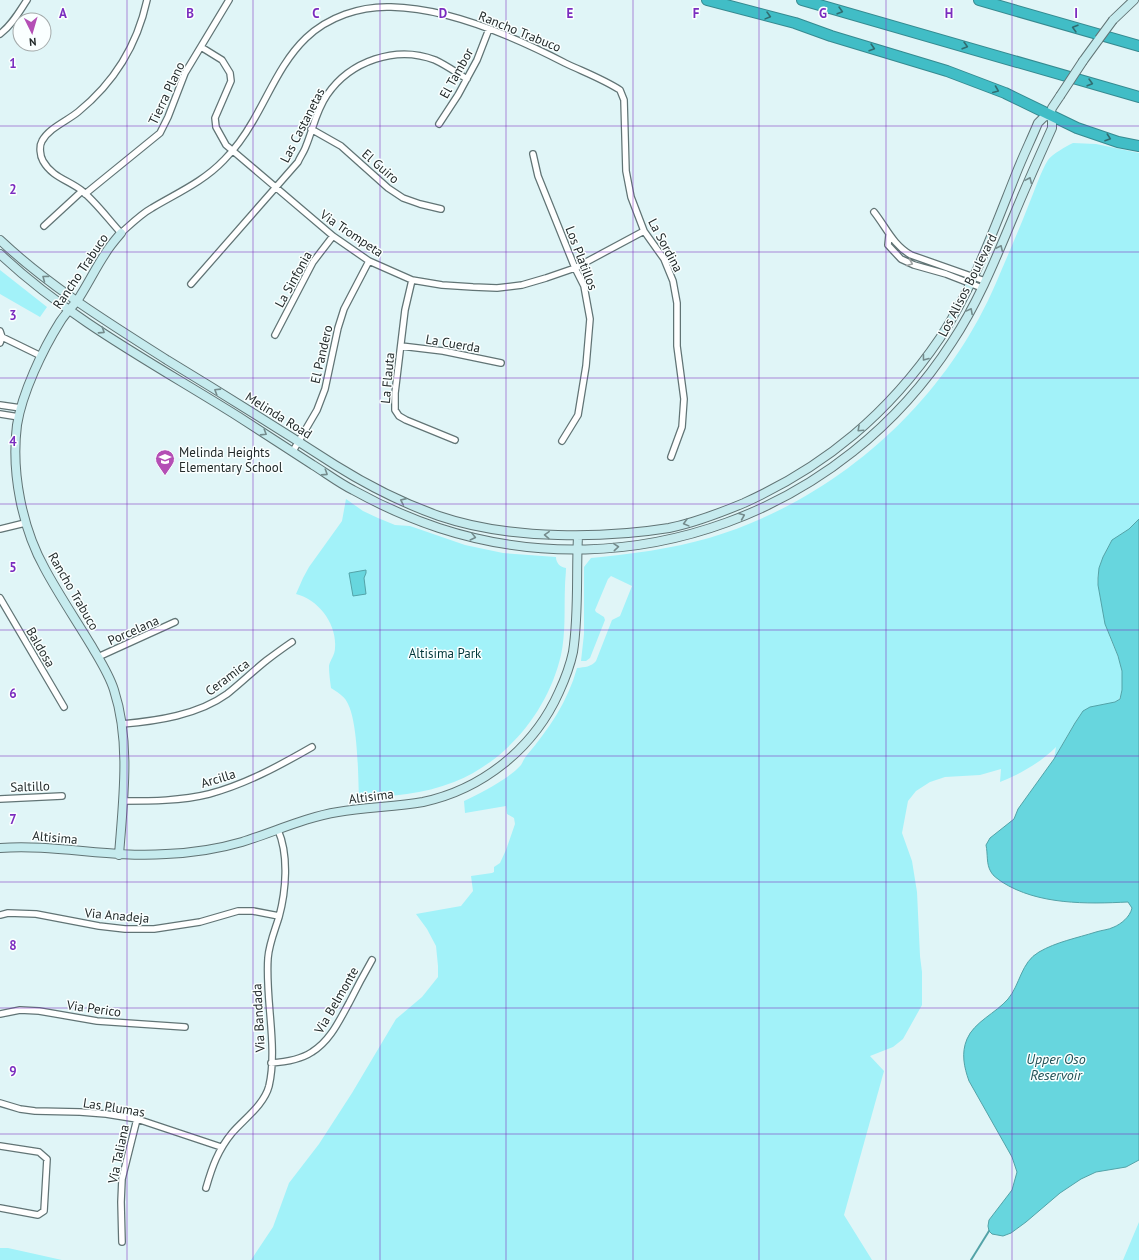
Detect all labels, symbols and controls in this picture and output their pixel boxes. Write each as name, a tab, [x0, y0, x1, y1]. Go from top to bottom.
text: A	[59, 5, 67, 22]
text: B	[186, 5, 194, 22]
text: C	[312, 5, 320, 22]
text: D	[439, 5, 447, 22]
text: E	[567, 5, 574, 22]
text: F	[693, 5, 700, 22]
text: G	[819, 5, 827, 22]
text: H	[945, 5, 953, 22]
text: I	[1074, 5, 1078, 22]
one-way arrow	[836, 6, 843, 15]
street label: Rancho Trabuco	[476, 7, 564, 56]
one-way arrow	[764, 11, 771, 20]
north arrow	[12, 12, 52, 52]
one-way arrow	[1071, 24, 1078, 33]
text: N	[29, 35, 37, 49]
one-way arrow	[961, 41, 968, 50]
one-way arrow	[868, 43, 875, 52]
street label: El Tambor	[436, 45, 478, 101]
text: 1	[9, 55, 17, 72]
street label: Tierra Plano	[144, 59, 188, 127]
one-way arrow	[1086, 78, 1093, 87]
street label: Las Castanetas	[276, 85, 329, 166]
one-way arrow	[992, 85, 999, 93]
one-way arrow	[1104, 134, 1111, 142]
street label: El Guiro	[358, 146, 403, 187]
one-way arrow	[1025, 176, 1033, 183]
text: 2	[9, 181, 17, 198]
street label: Via Trompeta	[316, 205, 387, 261]
street label: La Sordina	[644, 215, 687, 275]
street label: Los Platillos	[562, 224, 602, 293]
street label: Rancho Trabuco	[49, 230, 112, 312]
street label: Los Alisos Boulevard	[934, 231, 1001, 340]
one-way arrow	[995, 245, 1003, 253]
street label: La Sinfonia	[271, 248, 316, 310]
one-way arrow	[906, 258, 913, 266]
one-way arrow	[42, 276, 49, 283]
text: 3	[9, 307, 17, 324]
one-way arrow	[965, 308, 972, 315]
street label: El Pandero	[307, 323, 336, 385]
one-way arrow	[98, 326, 105, 334]
street label: La Cuerda	[424, 330, 482, 357]
street label: La Flauta	[377, 352, 398, 404]
one-way arrow	[923, 354, 930, 361]
one-way arrow	[214, 388, 221, 396]
street label: Melinda Road	[242, 388, 315, 443]
one-way arrow	[857, 424, 865, 432]
one-way arrow	[260, 429, 267, 436]
text: 4	[9, 433, 17, 450]
place label: Melinda Heights Elementary School	[179, 444, 283, 476]
school or university icon: Melinda Heights Elementary School	[154, 448, 176, 476]
one-way arrow	[321, 468, 328, 476]
one-way arrow	[399, 497, 406, 505]
one-way arrow	[738, 513, 745, 521]
one-way arrow	[683, 518, 690, 527]
one-way arrow	[544, 530, 550, 539]
one-way arrow	[469, 532, 476, 541]
one-way arrow	[613, 543, 619, 552]
street label: Rancho Trabuco	[44, 549, 103, 633]
text: 5	[9, 559, 17, 576]
street label: Porcelana	[105, 612, 161, 649]
street label: Baldosa	[22, 624, 59, 670]
park label: Altisima Park	[409, 645, 482, 662]
street label: Ceramica	[202, 655, 253, 699]
text: 6	[9, 685, 17, 702]
street label: Arcilla	[199, 765, 238, 792]
street label: Saltillo	[10, 777, 50, 796]
street label: Altisima	[348, 785, 395, 808]
text: 7	[9, 811, 17, 828]
street label: Altisima	[32, 827, 78, 848]
street label: Via Anadeja	[83, 904, 150, 927]
text: 8	[9, 937, 17, 954]
street label: Via Belmonte	[310, 964, 362, 1038]
street label: Via Bandada	[248, 983, 269, 1054]
street label: Via Perico	[65, 996, 122, 1021]
water label: Upper Oso Reservoir	[1026, 1050, 1086, 1084]
text: 9	[9, 1063, 17, 1080]
street label: Las Plumas	[82, 1094, 146, 1121]
street label: Via Taliana	[104, 1123, 133, 1186]

